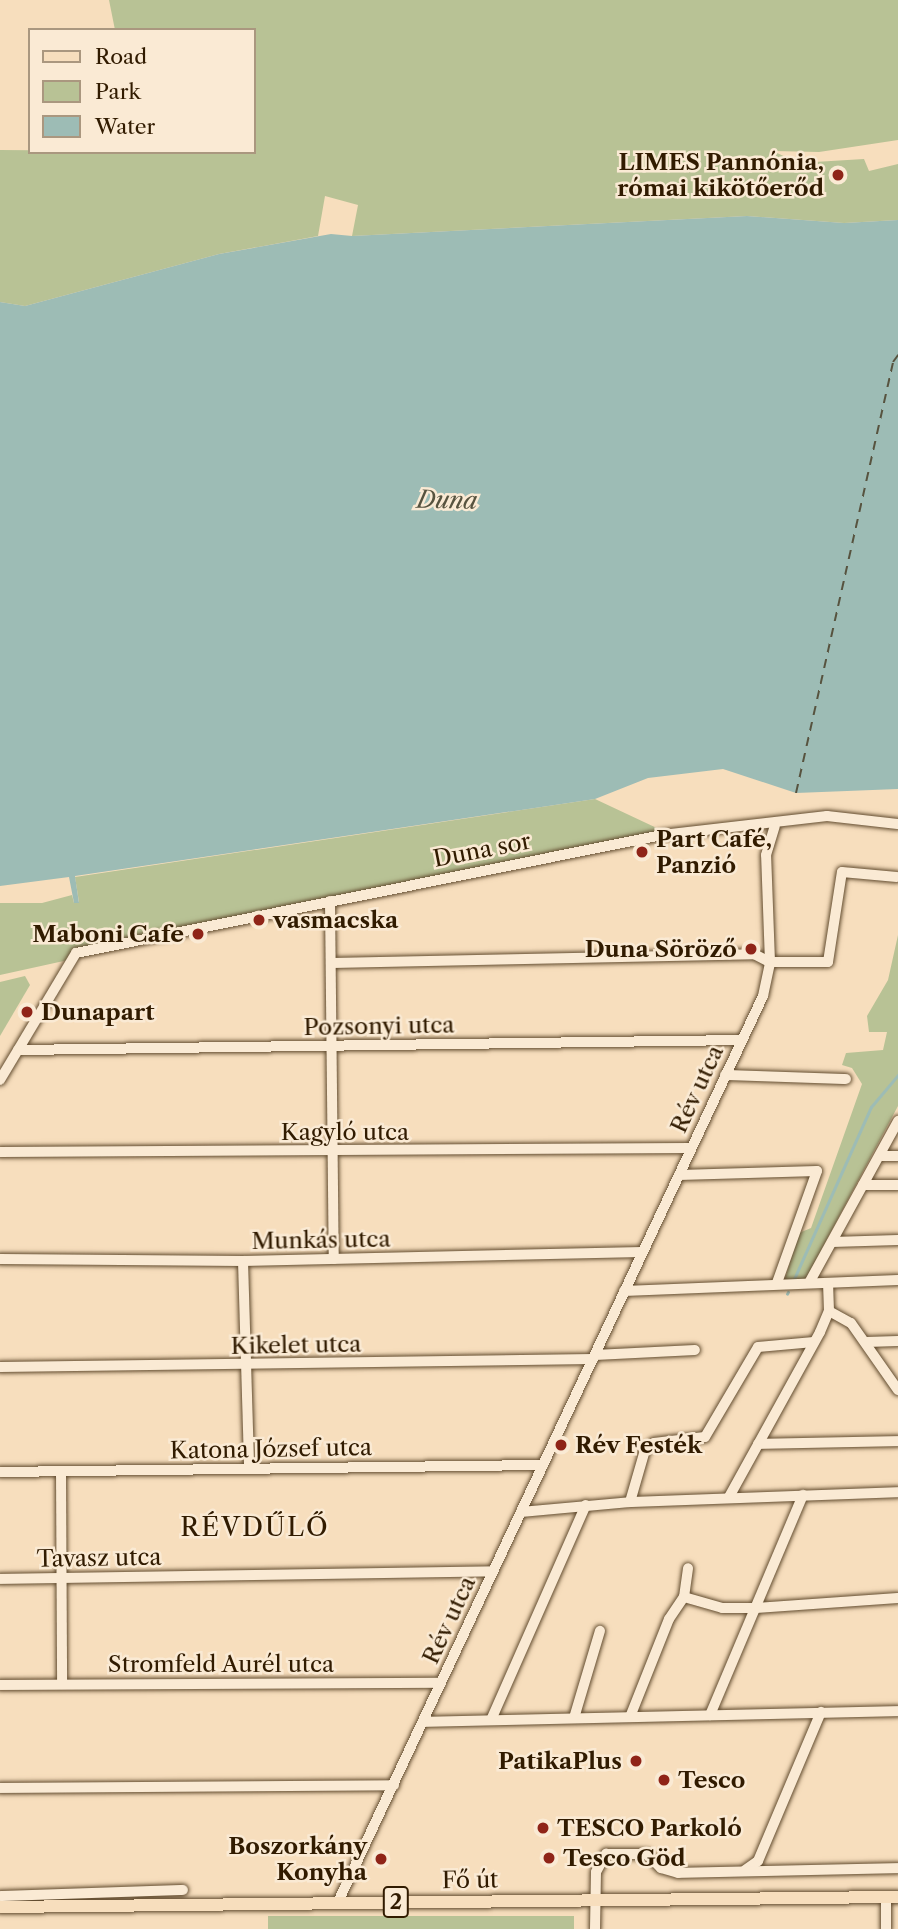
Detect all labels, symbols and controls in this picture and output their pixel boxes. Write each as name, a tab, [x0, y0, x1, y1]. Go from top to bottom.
legend	[28, 28, 256, 154]
text: Road	[95, 44, 147, 69]
text: Park	[95, 79, 141, 104]
text: Water	[95, 114, 155, 139]
place label: LIMES Pannónia, római kikötőerőd	[617, 148, 824, 202]
marker: LIMES Pannónia, római kikötőerőd	[830, 167, 846, 183]
water label: Duna	[416, 485, 478, 515]
place label: Part Café, Panzió	[656, 825, 772, 879]
street label: Duna sor	[431, 827, 533, 873]
marker: Part Café, Panzió	[634, 844, 650, 860]
place label: vasmacska	[273, 906, 398, 934]
marker: vasmacska	[251, 912, 267, 928]
place label: Maboni Cafe	[32, 920, 184, 948]
marker: Maboni Cafe	[190, 926, 206, 942]
place label: Duna Söröző	[584, 935, 737, 963]
marker: Duna Söröző	[743, 941, 759, 957]
place label: Dunapart	[41, 998, 155, 1026]
marker: Dunapart	[19, 1004, 35, 1020]
street label: Pozsonyi utca	[303, 1011, 455, 1041]
street label: Rév utca	[665, 1040, 729, 1138]
street label: Kagyló utca	[281, 1118, 409, 1146]
street label: Munkás utca	[251, 1225, 391, 1255]
street label: Kikelet utca	[230, 1330, 362, 1360]
place label: Rév Festék	[575, 1431, 703, 1459]
street label: Katona József utca	[170, 1433, 372, 1465]
marker: Rév Festék	[553, 1437, 569, 1453]
district label: RÉVDŰLŐ	[181, 1512, 329, 1544]
street label: Tavasz utca	[36, 1543, 162, 1573]
street label: Rév utca	[417, 1571, 481, 1669]
street label: Stromfeld Aurél utca	[107, 1650, 335, 1678]
place label: PatikaPlus	[498, 1747, 622, 1775]
marker: PatikaPlus	[628, 1753, 644, 1769]
place label: Tesco	[678, 1766, 745, 1794]
marker: Tesco	[656, 1772, 672, 1788]
place label: TESCO Parkoló	[557, 1814, 742, 1842]
marker: TESCO Parkoló	[535, 1820, 551, 1836]
place label: Boszorkány Konyha	[228, 1832, 367, 1886]
place label: Tesco Göd	[563, 1844, 686, 1872]
marker: Tesco Göd	[541, 1850, 557, 1866]
marker: Boszorkány Konyha	[373, 1851, 389, 1867]
street label: Fő út	[442, 1866, 498, 1894]
road number: 2	[382, 1884, 410, 1920]

